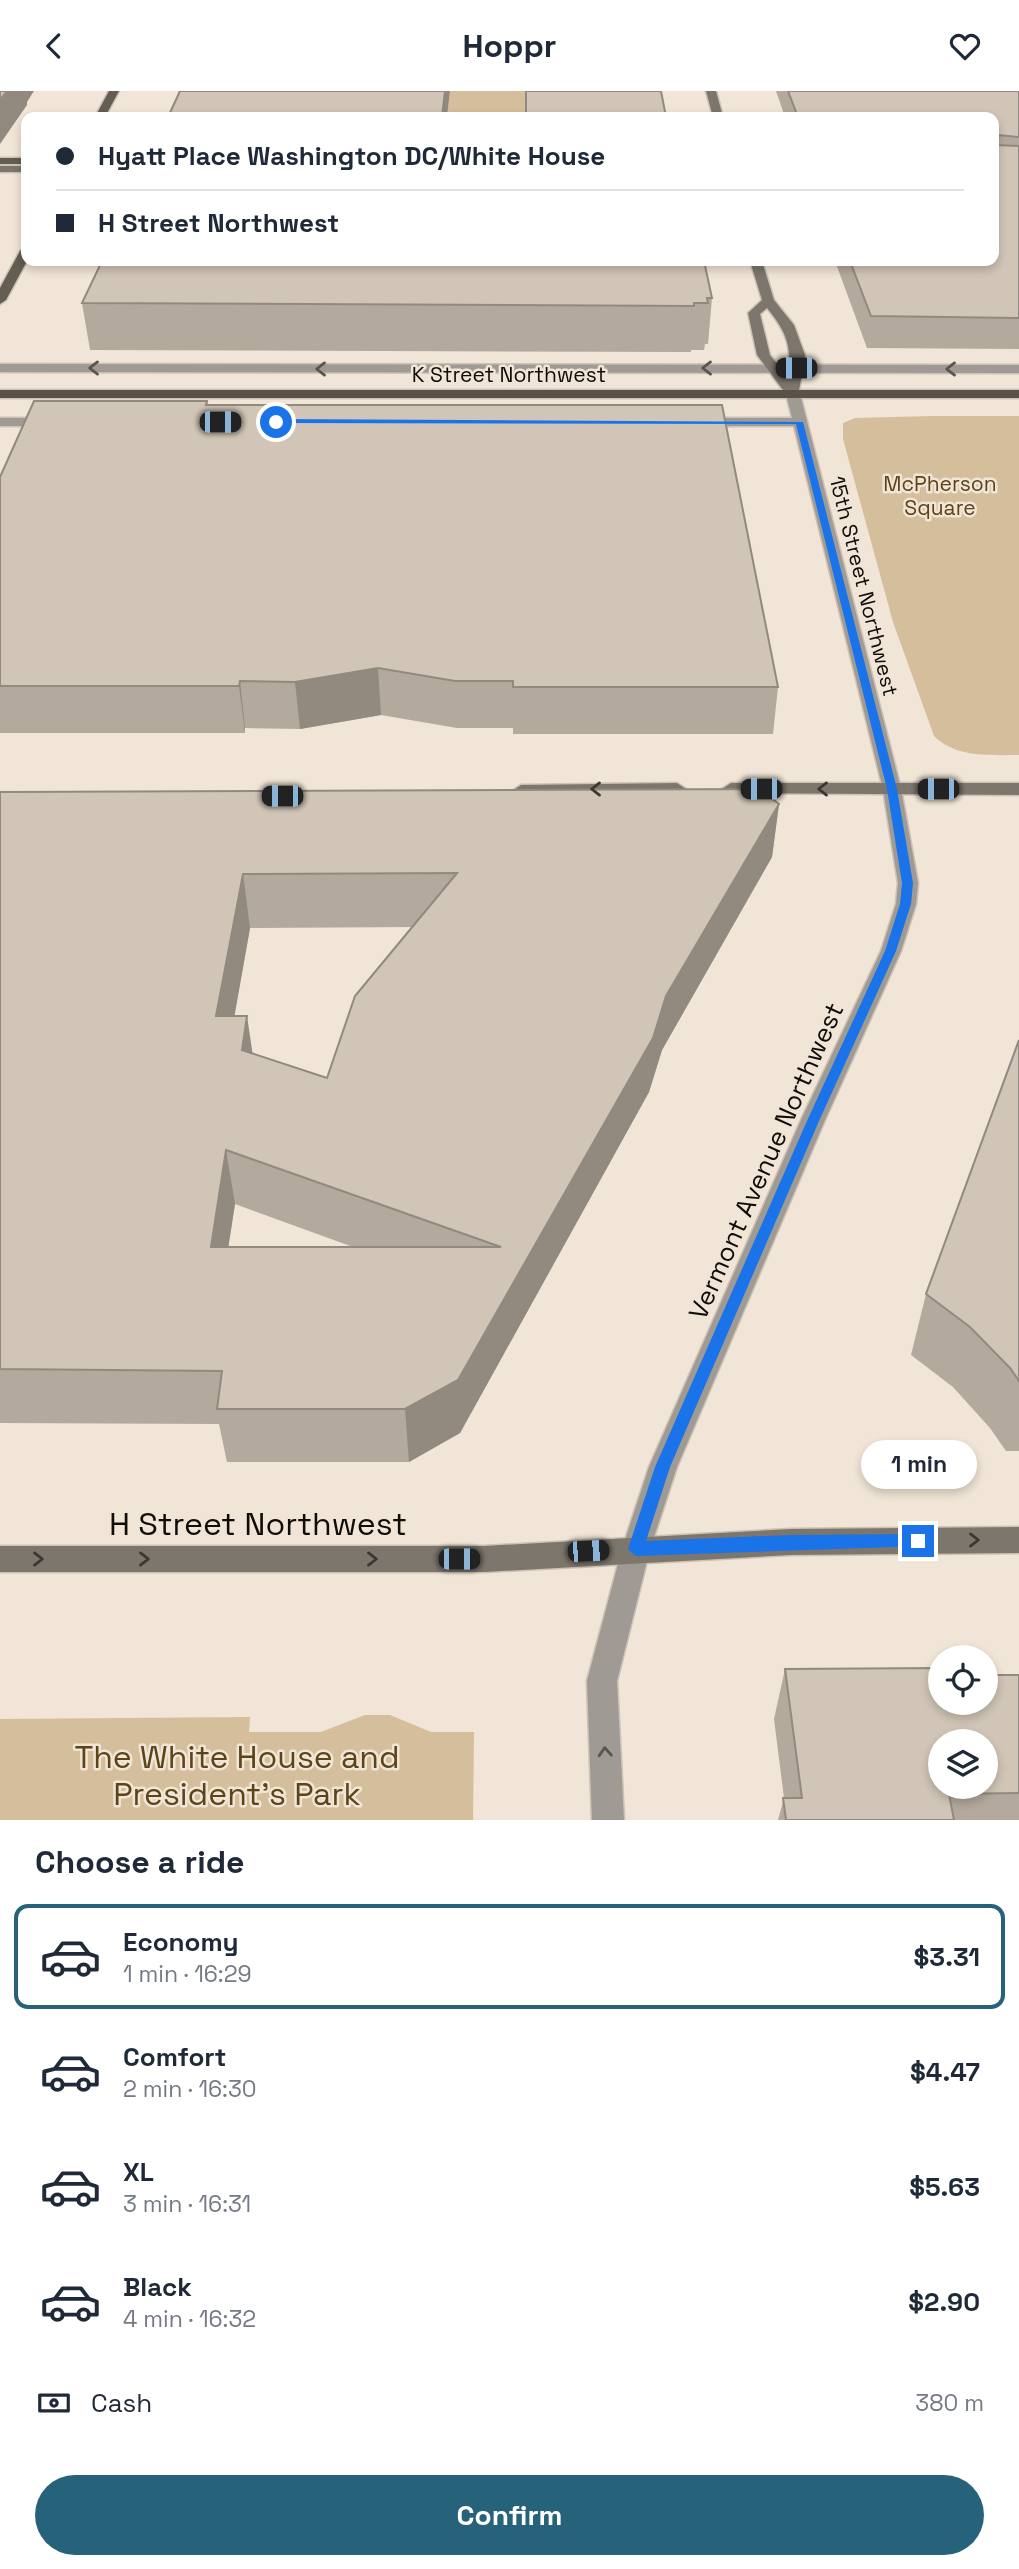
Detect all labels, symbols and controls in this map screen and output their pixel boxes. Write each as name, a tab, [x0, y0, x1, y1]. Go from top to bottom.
text: Hoppr	[462, 26, 557, 66]
icon: back	[35, 27, 73, 65]
icon: heart	[946, 27, 984, 65]
text: Hyatt Place Washington DC/White House	[98, 139, 605, 173]
text: H Street Northwest	[98, 206, 339, 240]
car	[776, 358, 818, 379]
one-way arrow	[701, 360, 712, 376]
one-way arrow	[88, 361, 99, 376]
one-way arrow	[316, 361, 326, 377]
street label: K Street Northwest	[412, 361, 606, 388]
one-way arrow	[945, 361, 956, 377]
route start	[260, 406, 292, 438]
car	[200, 412, 242, 433]
park label: McPherson Square	[883, 470, 997, 521]
street label: 15th Street Northwest	[824, 473, 904, 699]
car	[741, 779, 783, 800]
car	[918, 779, 960, 800]
one-way arrow	[590, 781, 601, 797]
one-way arrow	[818, 781, 828, 797]
car	[262, 786, 304, 807]
street label: Vermont Avenue Northwest	[681, 997, 851, 1325]
callout: 1 min	[860, 1439, 976, 1489]
text: 1 min	[891, 1449, 947, 1479]
street label: H Street Northwest	[109, 1504, 407, 1544]
route end	[902, 1525, 934, 1557]
one-way arrow	[969, 1532, 980, 1548]
car	[567, 1539, 610, 1563]
car	[439, 1549, 481, 1570]
one-way arrow	[33, 1551, 44, 1567]
one-way arrow	[140, 1551, 150, 1567]
one-way arrow	[367, 1551, 378, 1567]
map controls	[928, 1645, 998, 1799]
button: locate	[928, 1645, 998, 1715]
button: layers	[928, 1729, 998, 1799]
park label: The White House and President's Park	[74, 1737, 400, 1814]
one-way arrow	[597, 1746, 612, 1757]
text: Choose a ride	[35, 1842, 245, 1882]
icon: car	[39, 1925, 102, 1988]
text: Economy	[123, 1925, 239, 1959]
text: $3.31	[914, 1940, 980, 1974]
text: 1 min · 16:29	[123, 1959, 252, 1989]
icon: car	[39, 2040, 102, 2103]
text: Comfort	[123, 2040, 226, 2074]
text: $4.47	[910, 2055, 980, 2089]
text: 2 min · 16:30	[123, 2074, 257, 2104]
icon: car	[39, 2155, 102, 2218]
text: XL	[123, 2155, 154, 2189]
text: $5.63	[909, 2170, 980, 2204]
text: 3 min · 16:31	[123, 2189, 251, 2219]
icon: car	[39, 2270, 102, 2333]
text: Black	[123, 2270, 192, 2304]
text: $2.90	[908, 2285, 980, 2319]
text: 4 min · 16:32	[123, 2304, 256, 2334]
icon: cash	[35, 2384, 73, 2422]
text: Cash	[91, 2386, 152, 2420]
text: 380 m	[915, 2388, 984, 2418]
button: Confirm	[35, 2475, 984, 2555]

